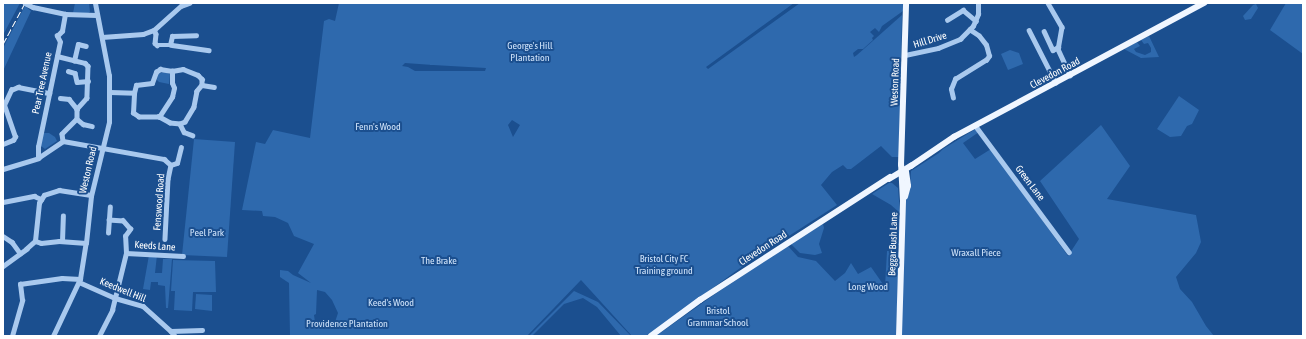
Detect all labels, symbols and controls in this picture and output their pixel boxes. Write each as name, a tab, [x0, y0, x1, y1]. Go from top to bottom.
street label: Hill Drive	[912, 29, 948, 51]
park label: George's Hill Plantation	[507, 39, 553, 62]
street label: Pear Tree Avenue	[30, 51, 54, 115]
street label: Clevedon Road	[1028, 55, 1082, 91]
street label: Weston Road	[888, 58, 902, 106]
park label: Fenn's Wood	[355, 121, 401, 133]
street label: Weston Road	[77, 145, 99, 195]
street label: Green Lane	[1013, 163, 1047, 203]
street label: Fenswood Road	[151, 173, 167, 231]
street label: Beggar Bush Lane	[886, 212, 900, 276]
park label: Peel Park	[190, 227, 224, 239]
street label: Clevedon Road	[737, 228, 789, 268]
street label: Keeds Lane	[134, 239, 176, 253]
park label: Wraxall Piece	[951, 247, 1001, 259]
park label: Bristol City FC Training ground	[635, 252, 693, 276]
park label: The Brake	[421, 255, 457, 267]
street label: Keedwell Hill	[98, 275, 148, 305]
park label: Long Wood	[848, 281, 888, 293]
park label: Keed's Wood	[368, 297, 414, 309]
park label: Bristol Grammar School	[688, 304, 748, 328]
park label: Providence Plantation	[306, 318, 388, 330]

